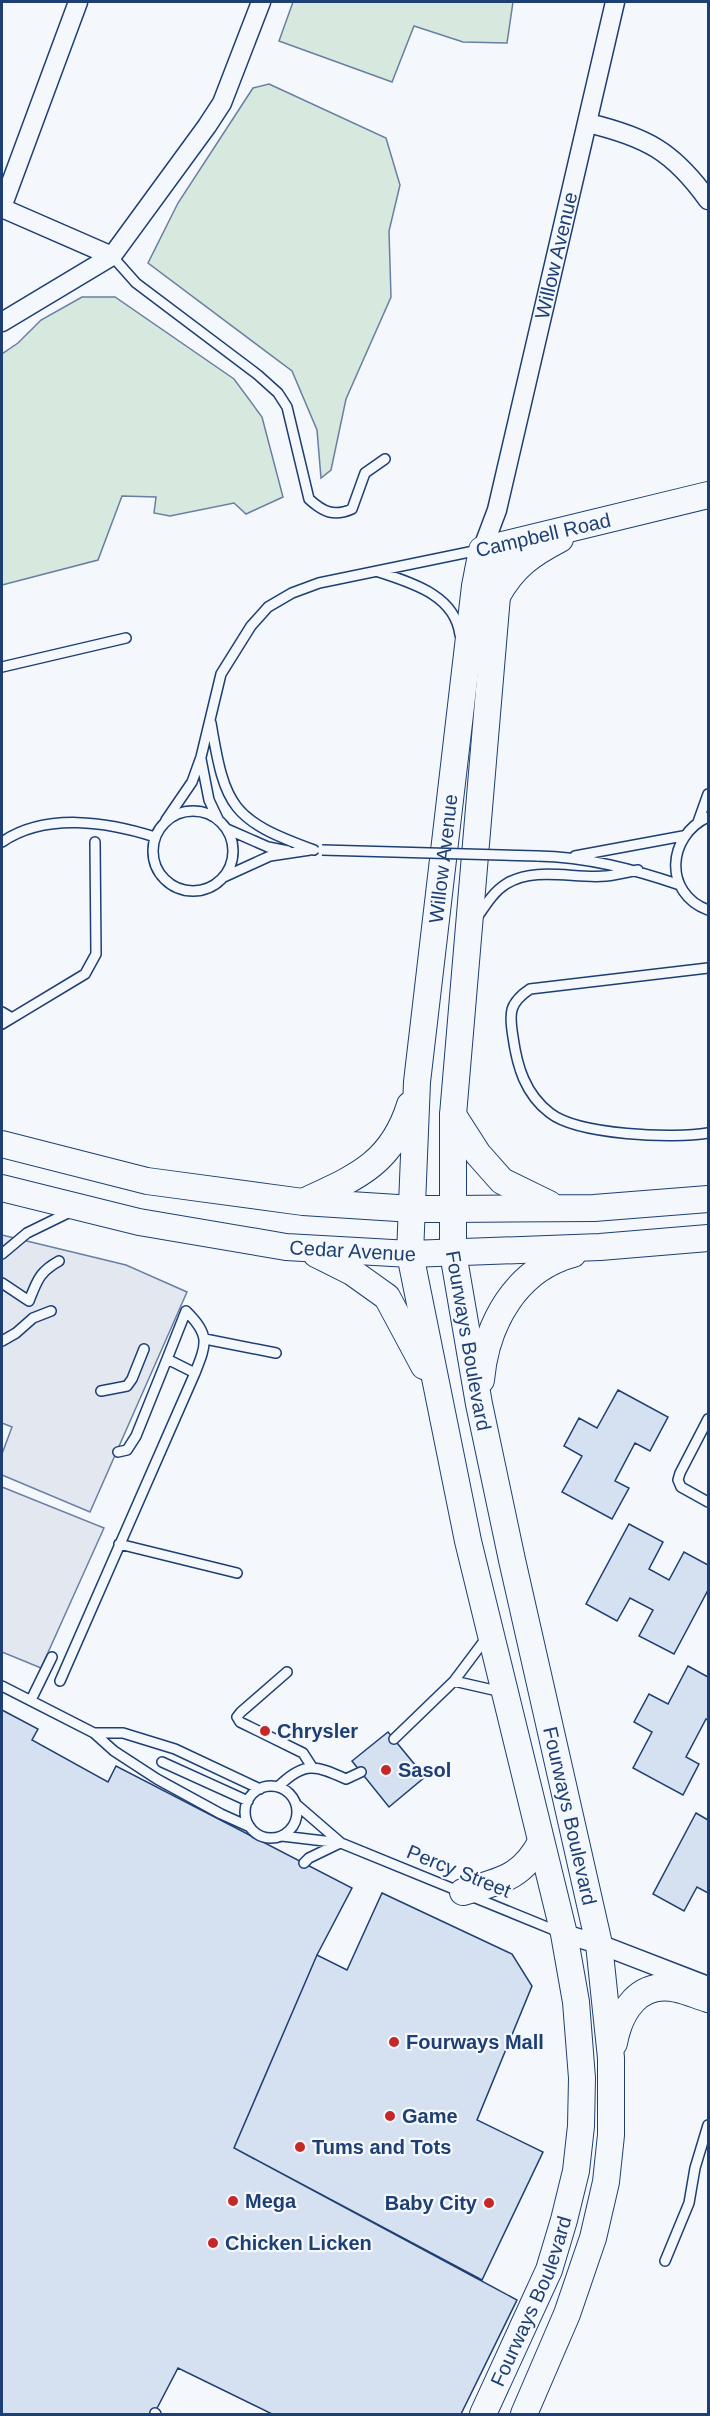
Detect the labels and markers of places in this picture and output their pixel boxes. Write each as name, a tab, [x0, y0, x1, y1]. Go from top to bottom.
place label: Chrysler	[277, 1720, 358, 1742]
marker: Chrysler	[258, 1724, 272, 1738]
place label: Sasol	[398, 1759, 451, 1781]
marker: Sasol	[379, 1763, 393, 1777]
place label: Fourways Mall	[406, 2031, 544, 2053]
marker: Fourways Mall	[387, 2035, 401, 2049]
place label: Game	[402, 2105, 458, 2127]
marker: Game	[383, 2109, 397, 2123]
place label: Tums and Tots	[312, 2136, 451, 2158]
marker: Tums and Tots	[293, 2140, 307, 2154]
place label: Mega	[245, 2190, 297, 2212]
place label: Baby City	[385, 2192, 478, 2214]
marker: Mega	[226, 2194, 240, 2208]
marker: Baby City	[482, 2196, 496, 2210]
place label: Chicken Licken	[225, 2232, 372, 2254]
marker: Chicken Licken	[206, 2236, 220, 2250]

